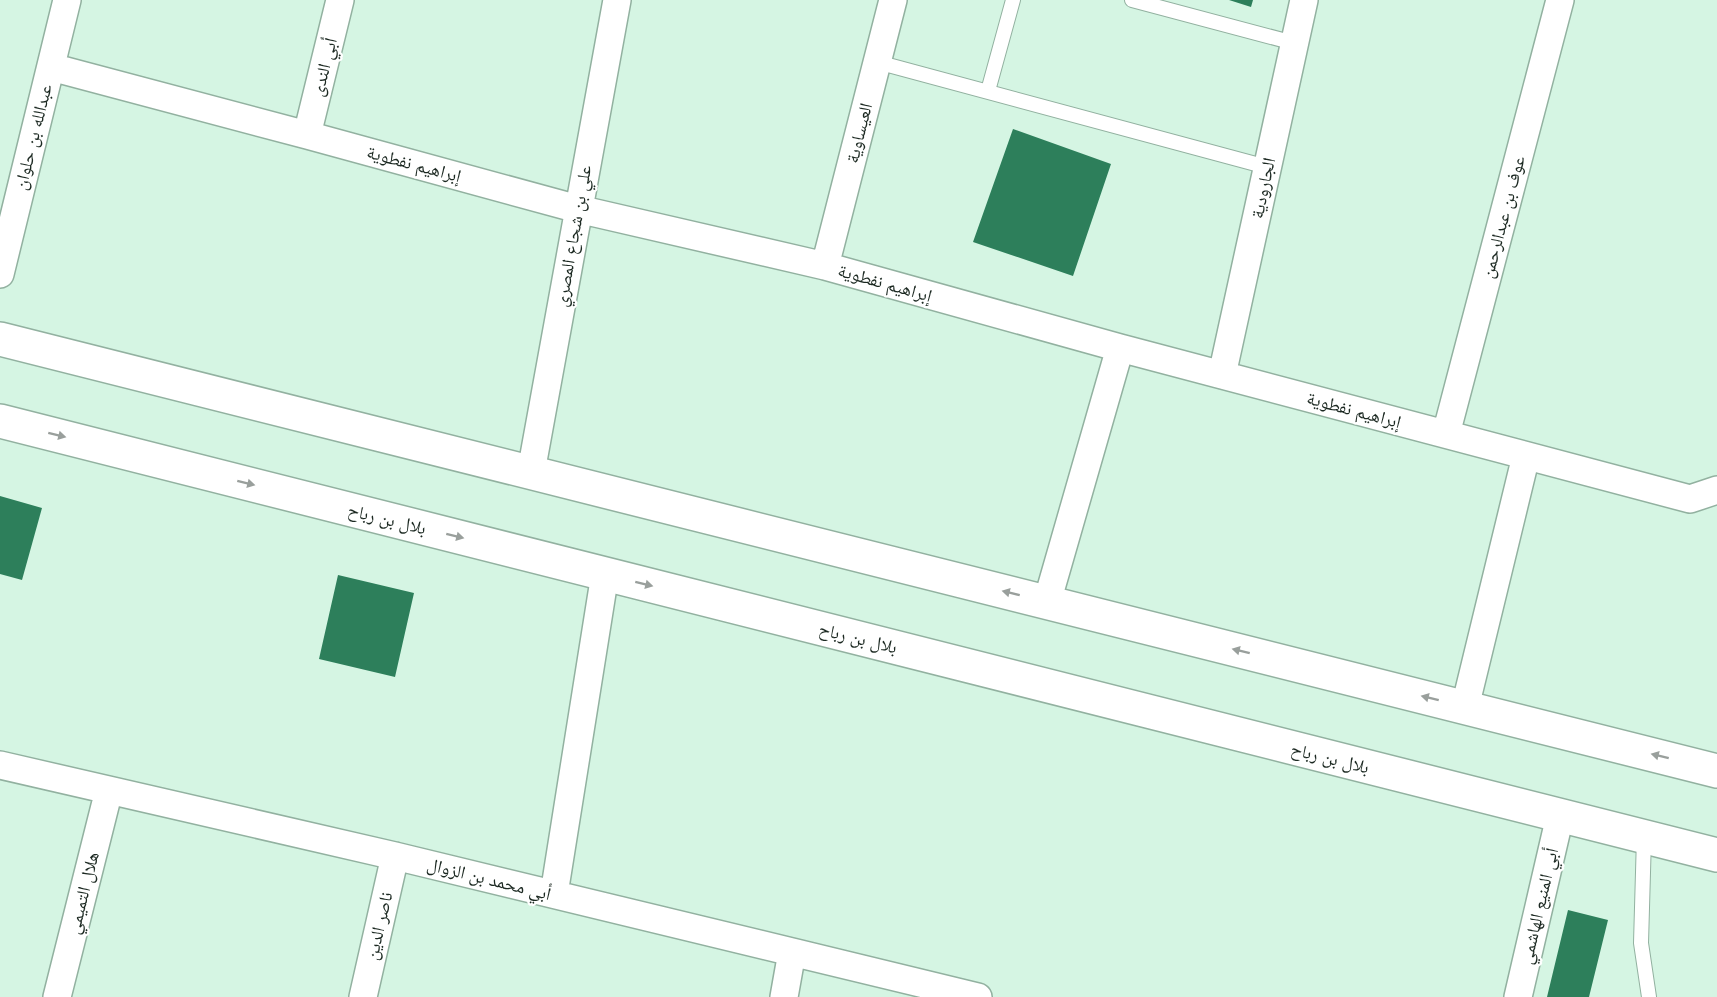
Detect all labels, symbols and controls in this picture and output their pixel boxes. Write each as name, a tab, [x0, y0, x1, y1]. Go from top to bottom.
street label: أبي الندى	[306, 35, 345, 99]
street label: عبدالله بن حلوان	[10, 82, 57, 192]
street label: العيساوية	[842, 101, 876, 165]
street label: إبراهيم نفطوية	[364, 142, 463, 188]
street label: عوف بن عبدالرحمن	[1477, 154, 1530, 281]
street label: الجارودية	[1247, 156, 1280, 220]
street label: علي بن شجاع المصري	[551, 164, 600, 309]
street label: إبراهيم نفطوية	[835, 260, 934, 308]
street label: إبراهيم نفطوية	[1304, 388, 1403, 434]
one-way arrow	[48, 431, 66, 441]
one-way arrow	[237, 479, 255, 489]
street label: بلال بن رباح	[345, 500, 428, 540]
one-way arrow	[446, 532, 464, 542]
one-way arrow	[635, 580, 653, 590]
one-way arrow	[1002, 588, 1021, 598]
street label: بلال بن رباح	[816, 619, 899, 659]
one-way arrow	[1232, 646, 1250, 655]
one-way arrow	[1421, 693, 1440, 703]
street label: بلال بن رباح	[1288, 739, 1371, 779]
one-way arrow	[1651, 751, 1669, 761]
street label: أبي المنيع الهاشمي	[1515, 846, 1567, 967]
street label: هلال التميمي	[63, 850, 107, 937]
street label: أبي محمد بن الزوال	[424, 853, 553, 909]
street label: ناصر الدين	[361, 890, 398, 962]

